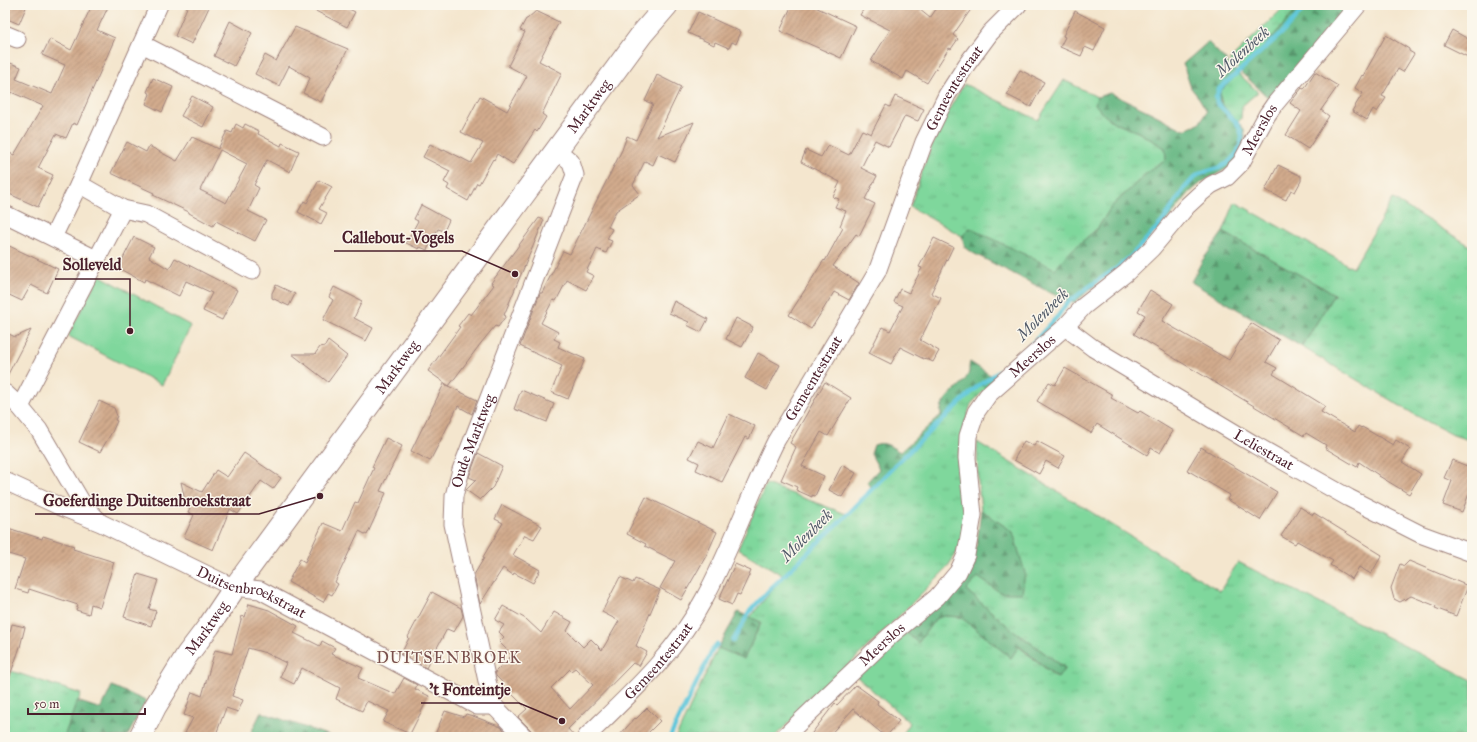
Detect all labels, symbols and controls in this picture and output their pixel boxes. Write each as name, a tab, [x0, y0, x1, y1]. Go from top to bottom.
water label: Molenbeek	[1210, 22, 1273, 82]
street label: Gemeentestraat	[922, 41, 987, 134]
street label: Marktweg	[563, 75, 615, 137]
street label: Meerslos	[1238, 100, 1281, 158]
callout: Callebout-Vogels	[334, 223, 462, 251]
text: Callebout-Vogels	[342, 228, 454, 248]
callout: Solleveld	[55, 251, 130, 279]
text: Solleveld	[63, 255, 122, 274]
water label: Molenbeek	[1011, 284, 1072, 346]
street label: Meerslos	[1005, 331, 1059, 381]
street label: Gemeentestraat	[781, 332, 846, 424]
street label: Marktweg	[371, 336, 423, 398]
street label: Oude Marktweg	[448, 390, 499, 490]
street label: Leliestraat	[1231, 426, 1298, 474]
callout: Goeferdinge Duitsenbroekstraat	[35, 486, 259, 514]
text: Goeferdinge Duitsenbroekstraat	[43, 491, 251, 511]
water label: Molenbeek	[775, 505, 836, 567]
street label: Duitsenbroekstraat	[194, 562, 310, 622]
street label: Marktweg	[181, 597, 233, 659]
street label: Gemeentestraat	[620, 618, 697, 704]
street label: Meerslos	[855, 618, 909, 670]
district label: DUITSENBROEK	[376, 648, 522, 667]
callout: 't Fonteintje	[421, 675, 519, 703]
text: 't Fonteintje	[429, 680, 511, 700]
scale bar	[28, 690, 145, 716]
text: 50 m	[34, 697, 59, 711]

